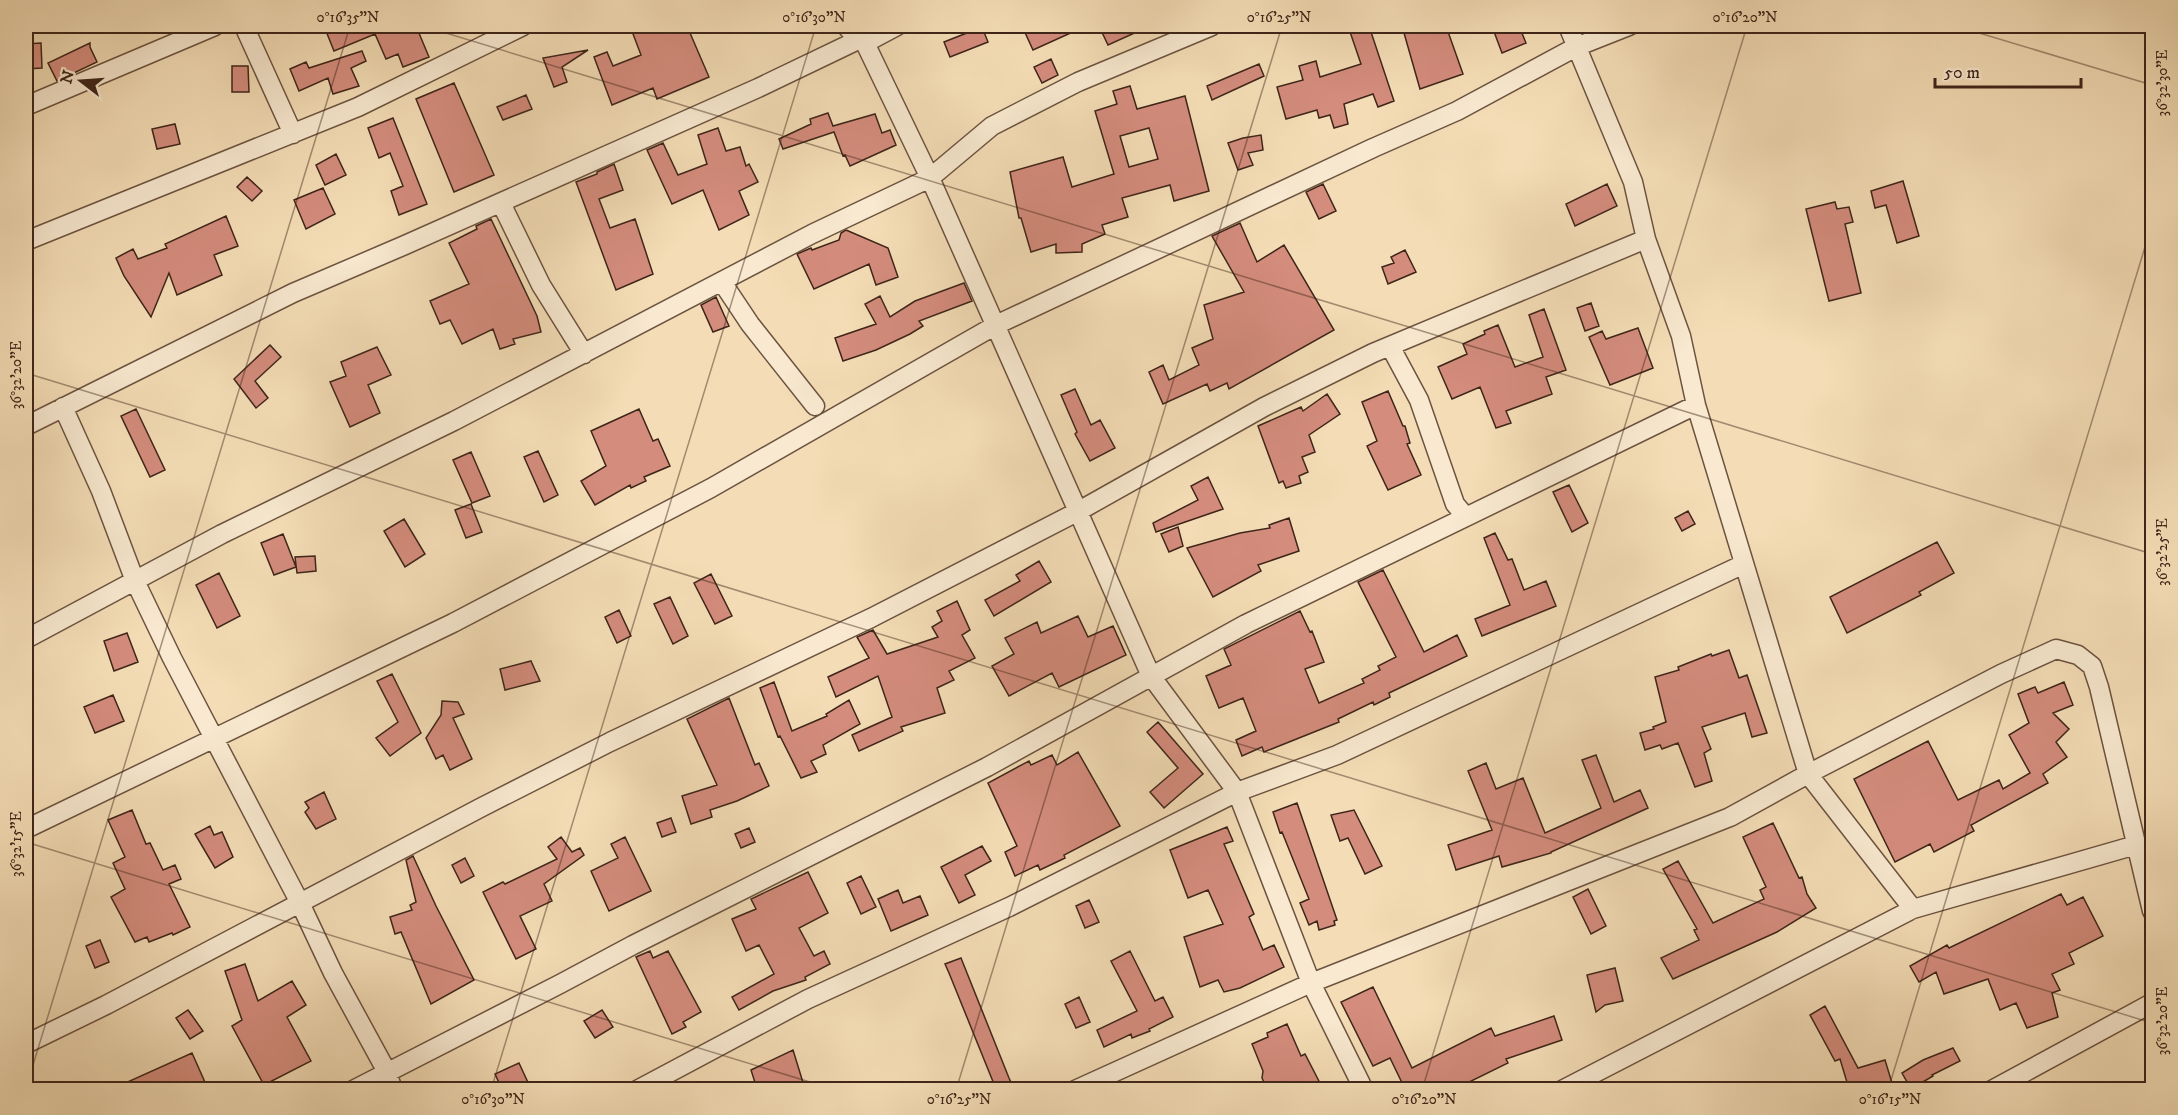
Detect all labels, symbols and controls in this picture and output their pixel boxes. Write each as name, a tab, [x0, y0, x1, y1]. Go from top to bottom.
text: 0°16'35"N	[317, 8, 379, 27]
text: 0°16'30"N	[782, 8, 846, 27]
text: 0°16'25"N	[1247, 8, 1311, 27]
text: 0°16'20"N	[1712, 8, 1778, 27]
text: 36°32'30"E	[2153, 49, 2172, 116]
north arrow	[51, 51, 111, 111]
scale bar	[1935, 51, 2080, 89]
text: 50 m	[1944, 62, 1980, 84]
text: N	[56, 68, 79, 86]
text: 36°32'20"E	[7, 340, 26, 409]
text: 36°32'25"E	[2153, 518, 2172, 586]
text: 36°32'15"E	[7, 811, 26, 877]
text: 36°32'20"E	[2153, 986, 2172, 1055]
text: 0°16'30"N	[461, 1090, 525, 1109]
text: 0°16'25"N	[927, 1090, 991, 1109]
text: 0°16'20"N	[1391, 1090, 1457, 1109]
text: 0°16'15"N	[1859, 1090, 1921, 1109]

